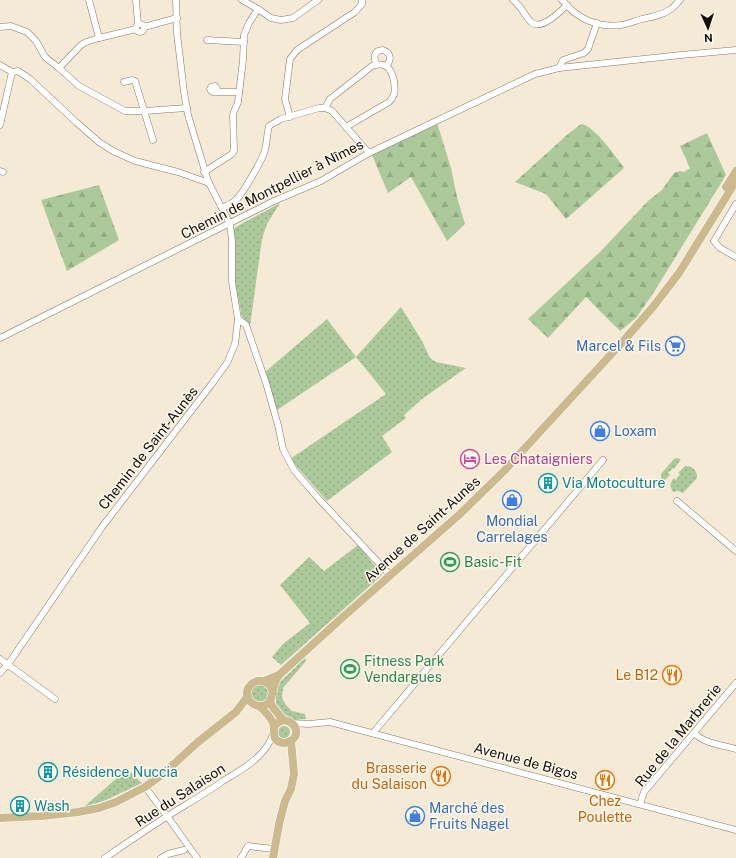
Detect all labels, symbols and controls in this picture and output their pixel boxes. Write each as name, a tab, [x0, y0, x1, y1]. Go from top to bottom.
north arrow	[688, 8, 728, 48]
text: N	[704, 32, 713, 44]
street label: Chemin de Montpellier à Nîmes	[178, 136, 366, 242]
supermarket icon: Marcel & Fils	[664, 335, 686, 357]
place label: Marcel & Fils	[576, 338, 661, 354]
street label: Chemin de Saint-Aunès	[95, 383, 201, 513]
shop icon: Loxam	[589, 420, 611, 442]
place label: Loxam	[614, 423, 657, 439]
hotel icon: Les Chataigniers	[459, 448, 481, 470]
place label: Les Chataigniers	[484, 451, 593, 467]
building icon: Via Motoculture	[537, 472, 559, 494]
street label: Avenue de Saint-Aunès	[361, 473, 483, 585]
place label: Via Motoculture	[562, 475, 666, 491]
shop icon: Mondial Carrelages	[501, 489, 523, 511]
place label: Mondial Carrelages	[476, 513, 548, 545]
sports icon: Basic-Fit	[439, 551, 461, 573]
place label: Basic-Fit	[464, 554, 522, 570]
place label: Fitness Park Vendargues	[364, 653, 445, 685]
sports icon: Fitness Park Vendargues	[339, 658, 361, 680]
restaurant icon: Le B12	[661, 664, 683, 686]
place label: Le B12	[616, 667, 658, 683]
street label: Rue de la Marbrerie	[632, 680, 724, 790]
street label: Avenue de Bigos	[472, 739, 580, 783]
street label: Rue du Salaison	[132, 760, 228, 830]
place label: Brasserie du Salaison	[352, 760, 427, 792]
building icon: Résidence Nuccia	[37, 761, 59, 783]
place label: Résidence Nuccia	[62, 764, 178, 780]
restaurant icon: Brasserie du Salaison	[430, 765, 452, 787]
restaurant icon: Chez Poulette	[594, 769, 616, 791]
place label: Chez Poulette	[578, 793, 632, 825]
building icon: Wash	[9, 795, 31, 817]
place label: Wash	[34, 798, 70, 814]
place label: Marché des Fruits Nagel	[429, 800, 509, 832]
shop icon: Marché des Fruits Nagel	[404, 805, 426, 827]

